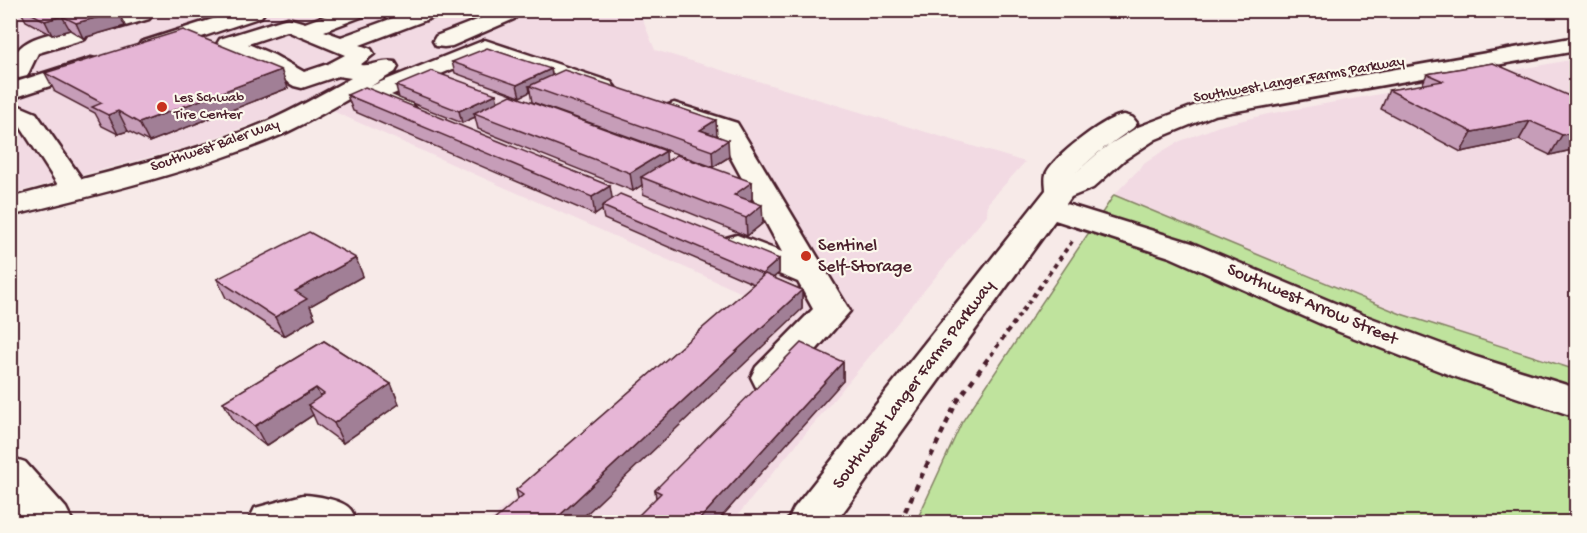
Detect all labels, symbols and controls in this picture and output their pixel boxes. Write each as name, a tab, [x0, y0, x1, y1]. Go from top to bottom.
street label: Southwest Langer Farms Parkway	[1192, 52, 1406, 107]
place label: Les Schwab Tire Center	[173, 89, 244, 124]
marker: Les Schwab Tire Center	[155, 100, 169, 114]
street label: Southwest Baler Way	[148, 115, 282, 176]
place label: Sentinel Self-Storage	[818, 236, 912, 278]
marker: Sentinel Self-Storage	[799, 249, 813, 263]
street label: Southwest Arrow Street	[1223, 259, 1402, 351]
street label: Southwest Langer Farms Parkway	[828, 276, 1000, 494]

